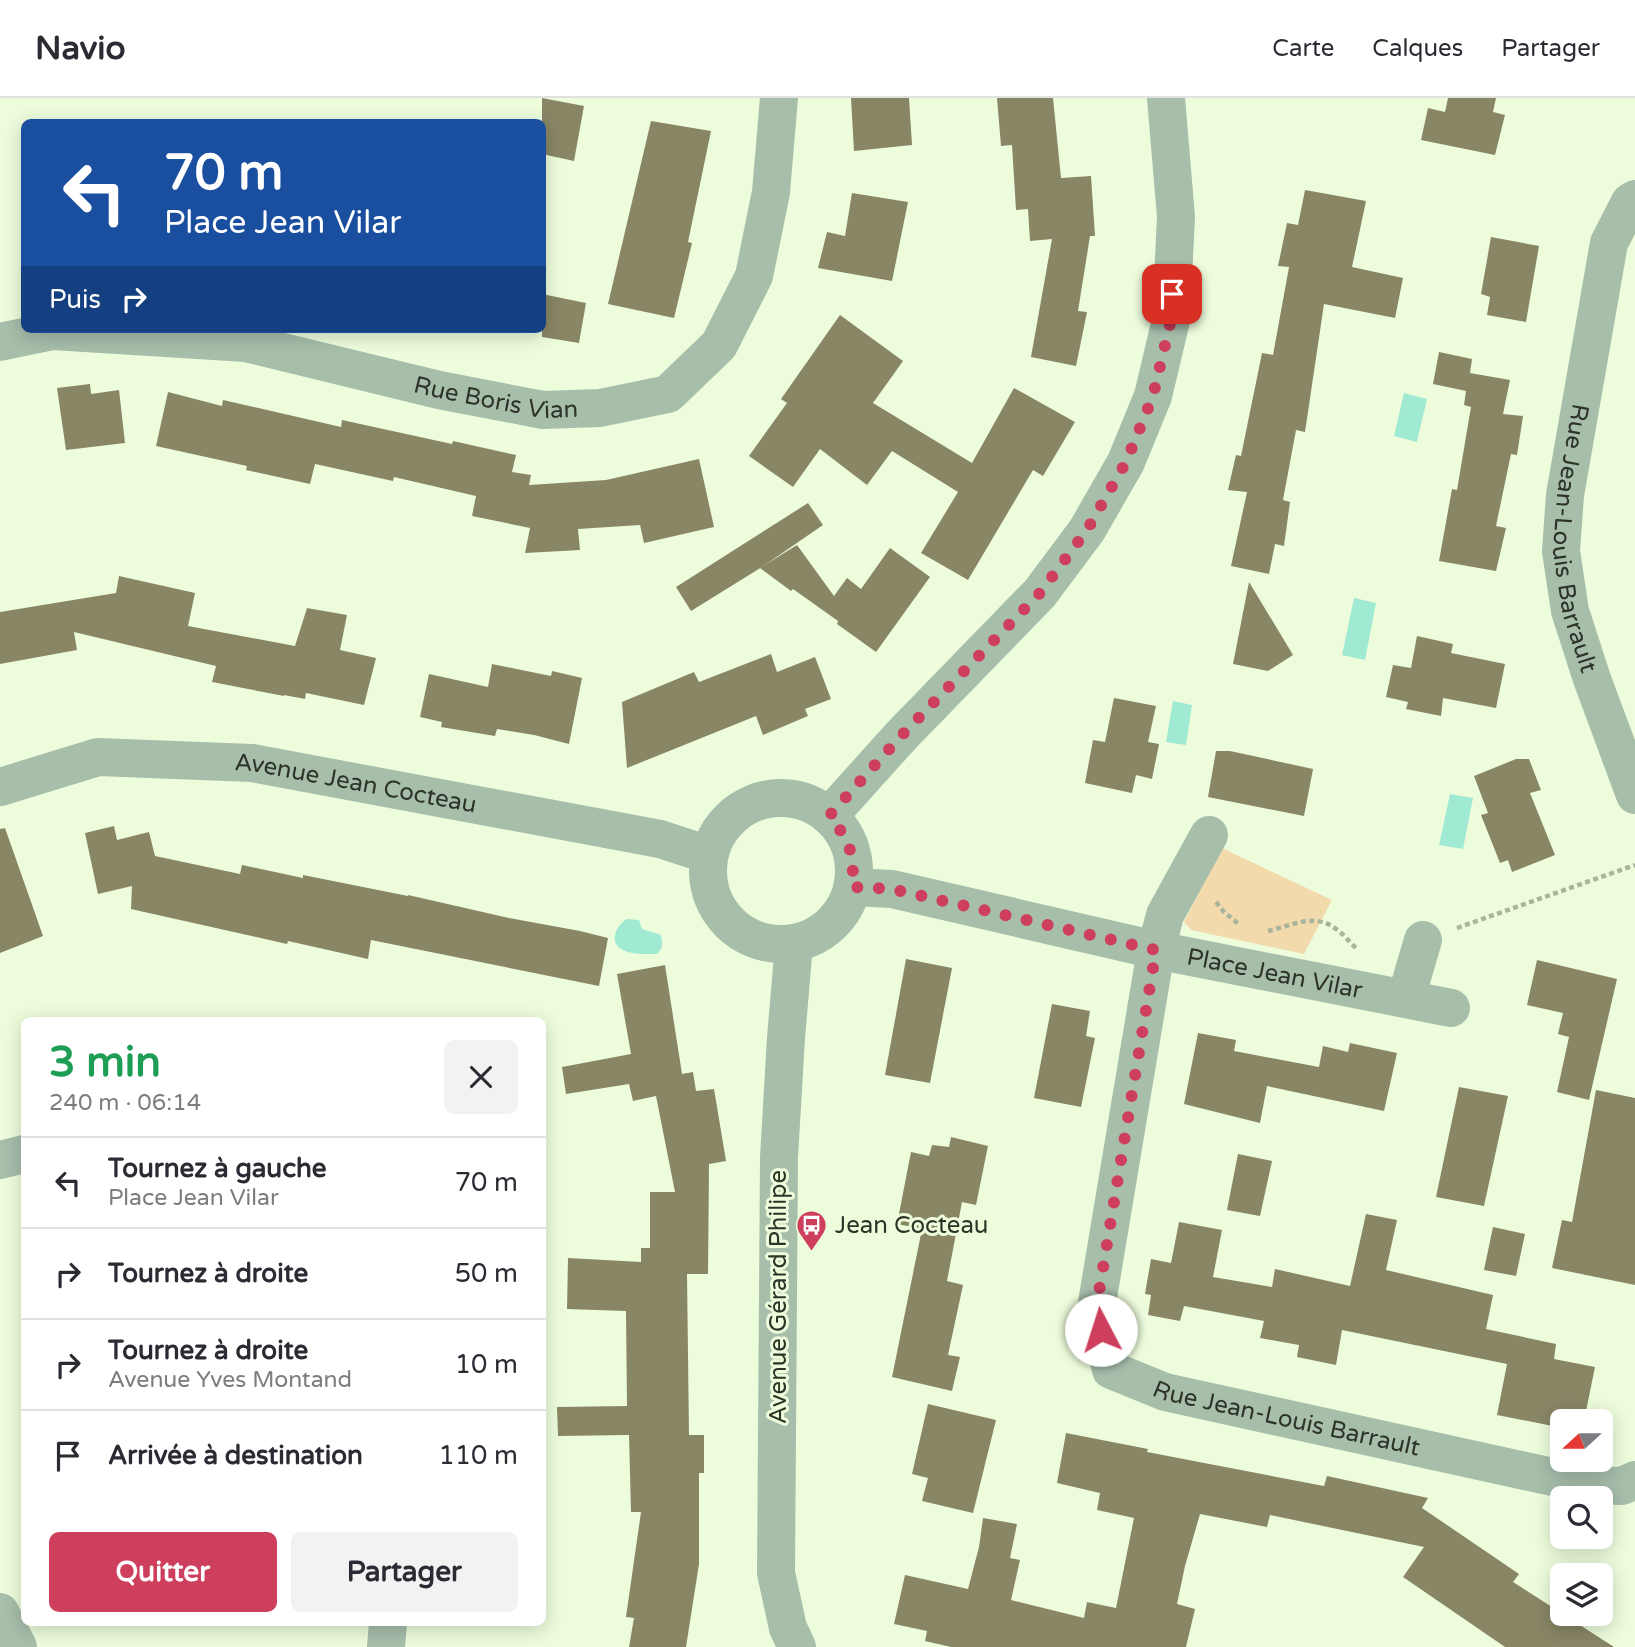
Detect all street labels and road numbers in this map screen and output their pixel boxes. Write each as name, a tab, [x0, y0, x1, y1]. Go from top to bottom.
street label: Rue Boris Vian	[411, 370, 579, 425]
street label: Rue Jean-Louis Barrault	[1546, 402, 1603, 676]
street label: Avenue Jean Cocteau	[234, 748, 479, 819]
street label: Place Jean Vilar	[1184, 942, 1366, 1005]
street label: Avenue Gérard Philipe	[764, 1170, 793, 1424]
street label: Rue Jean-Louis Barrault	[1148, 1374, 1423, 1462]

